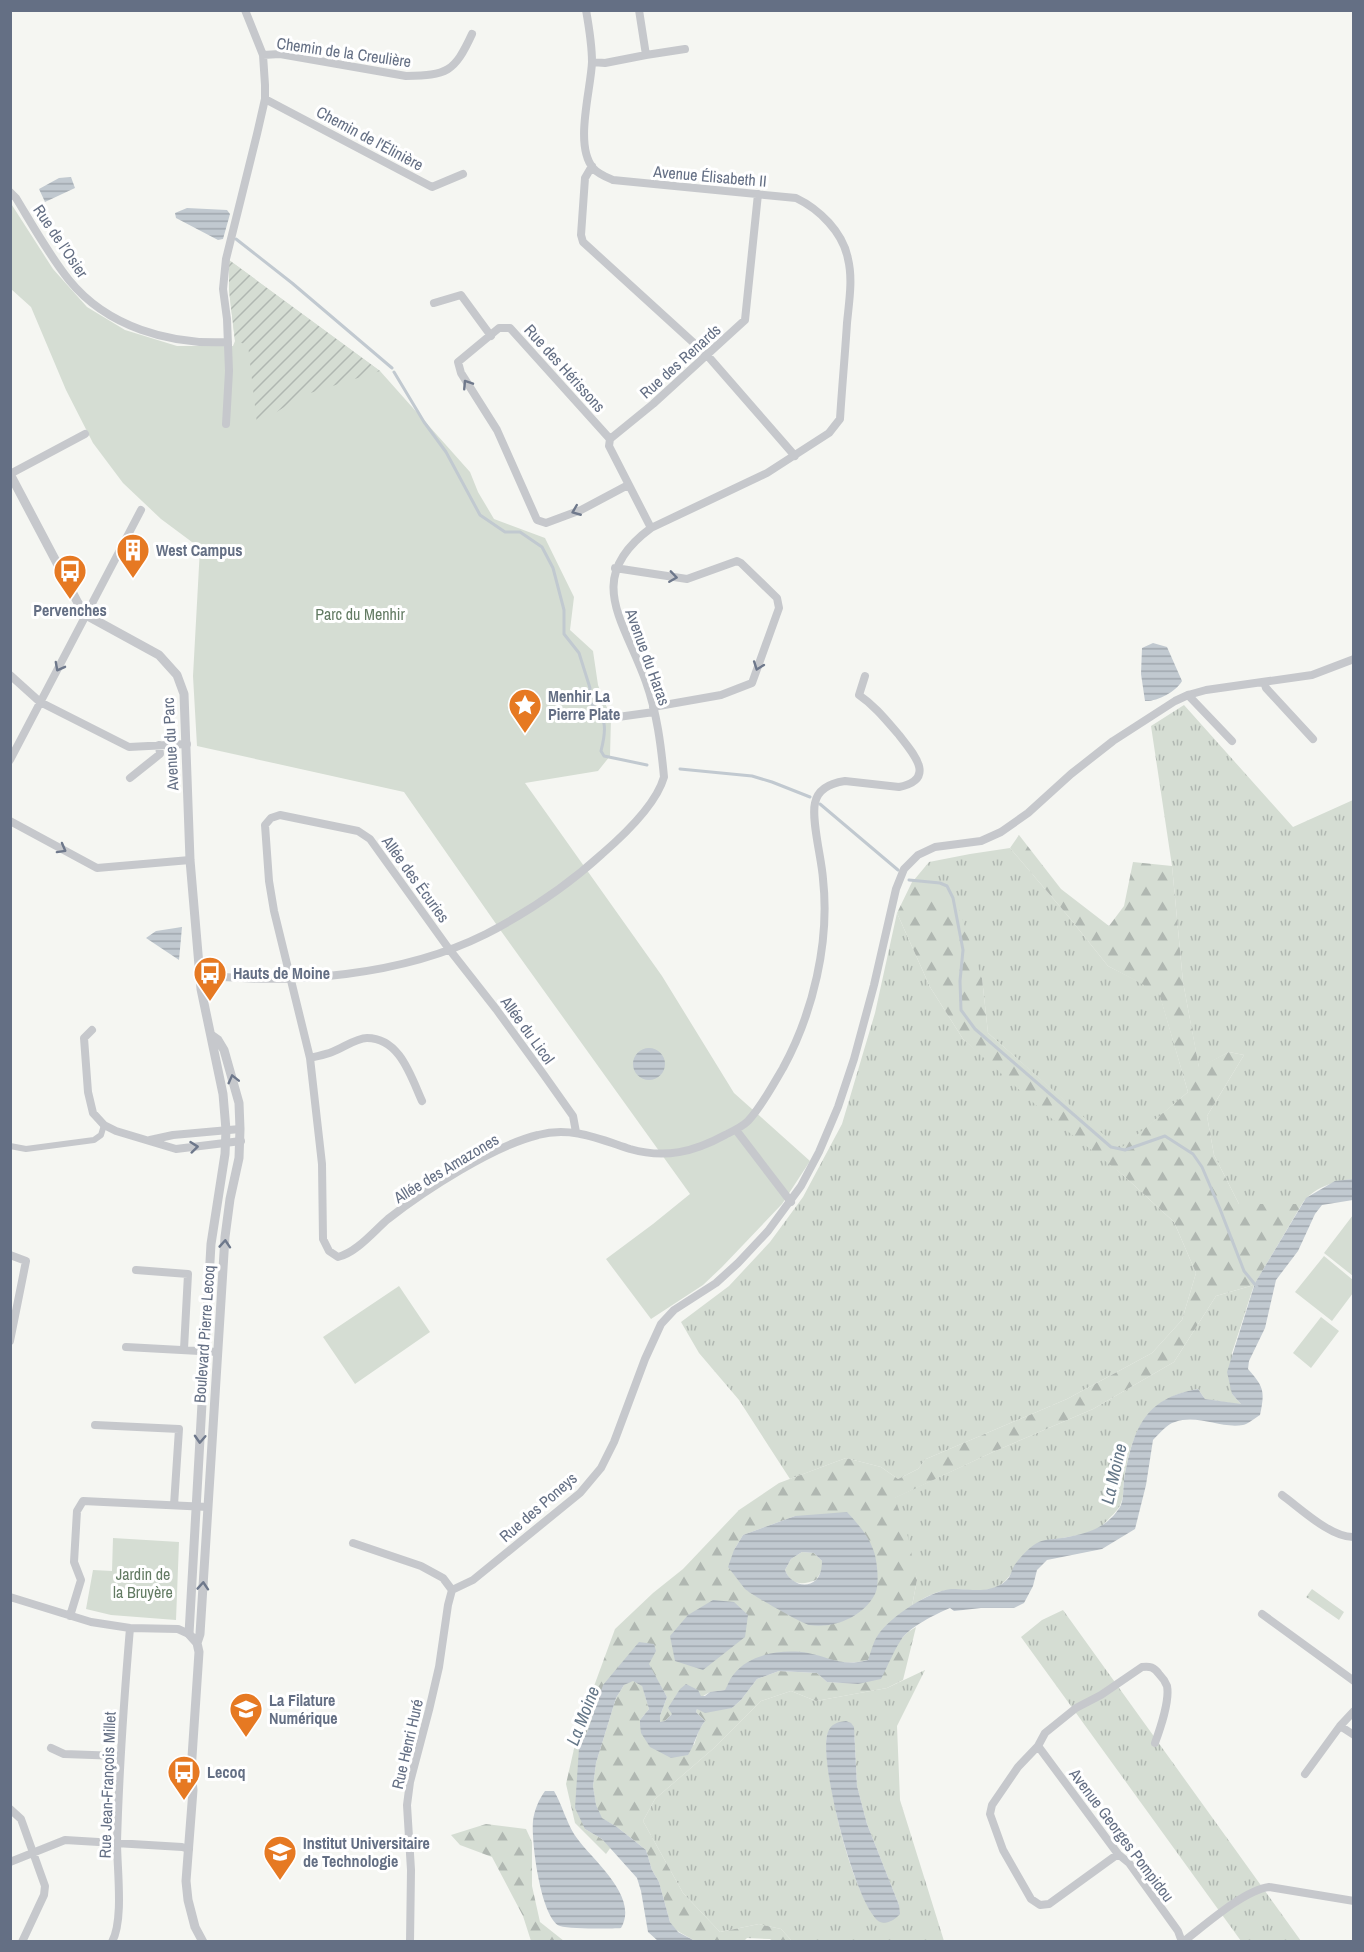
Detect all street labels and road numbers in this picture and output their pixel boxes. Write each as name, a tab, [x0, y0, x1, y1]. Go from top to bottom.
street label: Chemin de la Creulière	[275, 32, 413, 72]
street label: Chemin de l'Élinière	[313, 100, 427, 176]
street label: Avenue Élisabeth II	[651, 160, 768, 192]
street label: Rue de l’Osier	[28, 200, 94, 282]
street label: Rue des Hérissons	[519, 319, 611, 417]
street label: Rue des Renards	[635, 319, 725, 403]
street label: Avenue du Haras	[620, 605, 676, 708]
street label: Avenue du Parc	[157, 696, 183, 792]
street label: Allée des Écuries	[377, 830, 455, 927]
street label: Allée du Licol	[495, 991, 560, 1068]
street label: Allée des Amazones	[389, 1128, 503, 1209]
street label: Boulevard Pierre Lecoq	[188, 1264, 220, 1404]
street label: Rue des Poneys	[494, 1467, 582, 1547]
street label: Rue Henri Huré	[386, 1697, 428, 1791]
street label: Rue Jean-François Millet	[93, 1711, 121, 1859]
street label: Avenue Georges Pompidou	[1064, 1763, 1179, 1906]

